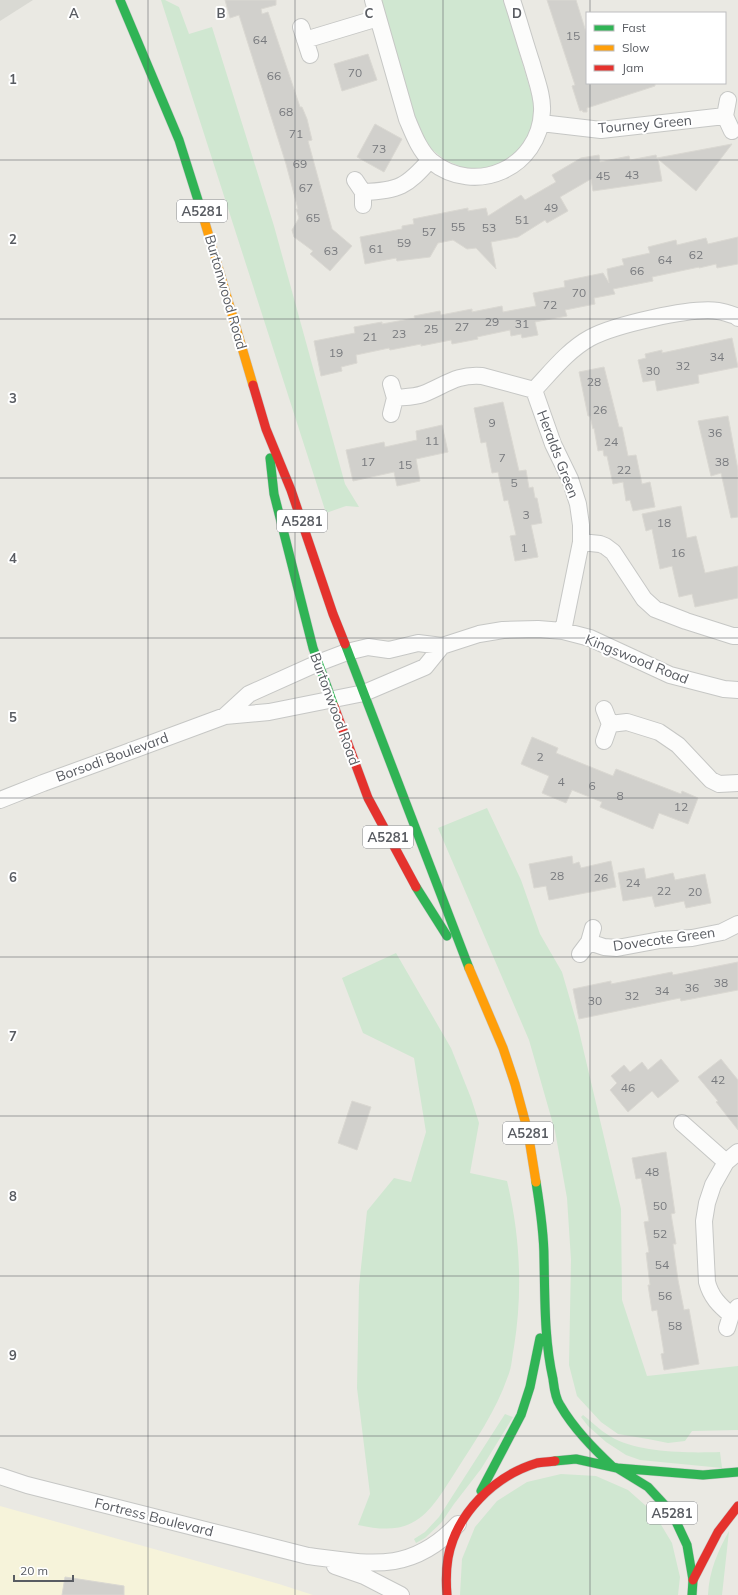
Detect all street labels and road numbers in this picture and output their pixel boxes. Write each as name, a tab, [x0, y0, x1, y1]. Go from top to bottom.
street label: Tourney Green	[597, 111, 693, 137]
road number: A5281	[177, 200, 227, 222]
street label: Burtonwood Road	[201, 233, 251, 351]
street label: Heralds Green	[533, 407, 583, 501]
road number: A5281	[277, 510, 327, 532]
street label: Kingswood Road	[583, 630, 691, 688]
street label: Burtonwood Road	[306, 650, 364, 768]
street label: Borsodi Boulevard	[53, 728, 171, 786]
road number: A5281	[363, 826, 413, 848]
street label: Dovecote Green	[612, 923, 716, 955]
road number: A5281	[503, 1122, 553, 1144]
street label: Fortress Boulevard	[93, 1494, 215, 1540]
road number: A5281	[647, 1502, 697, 1524]

